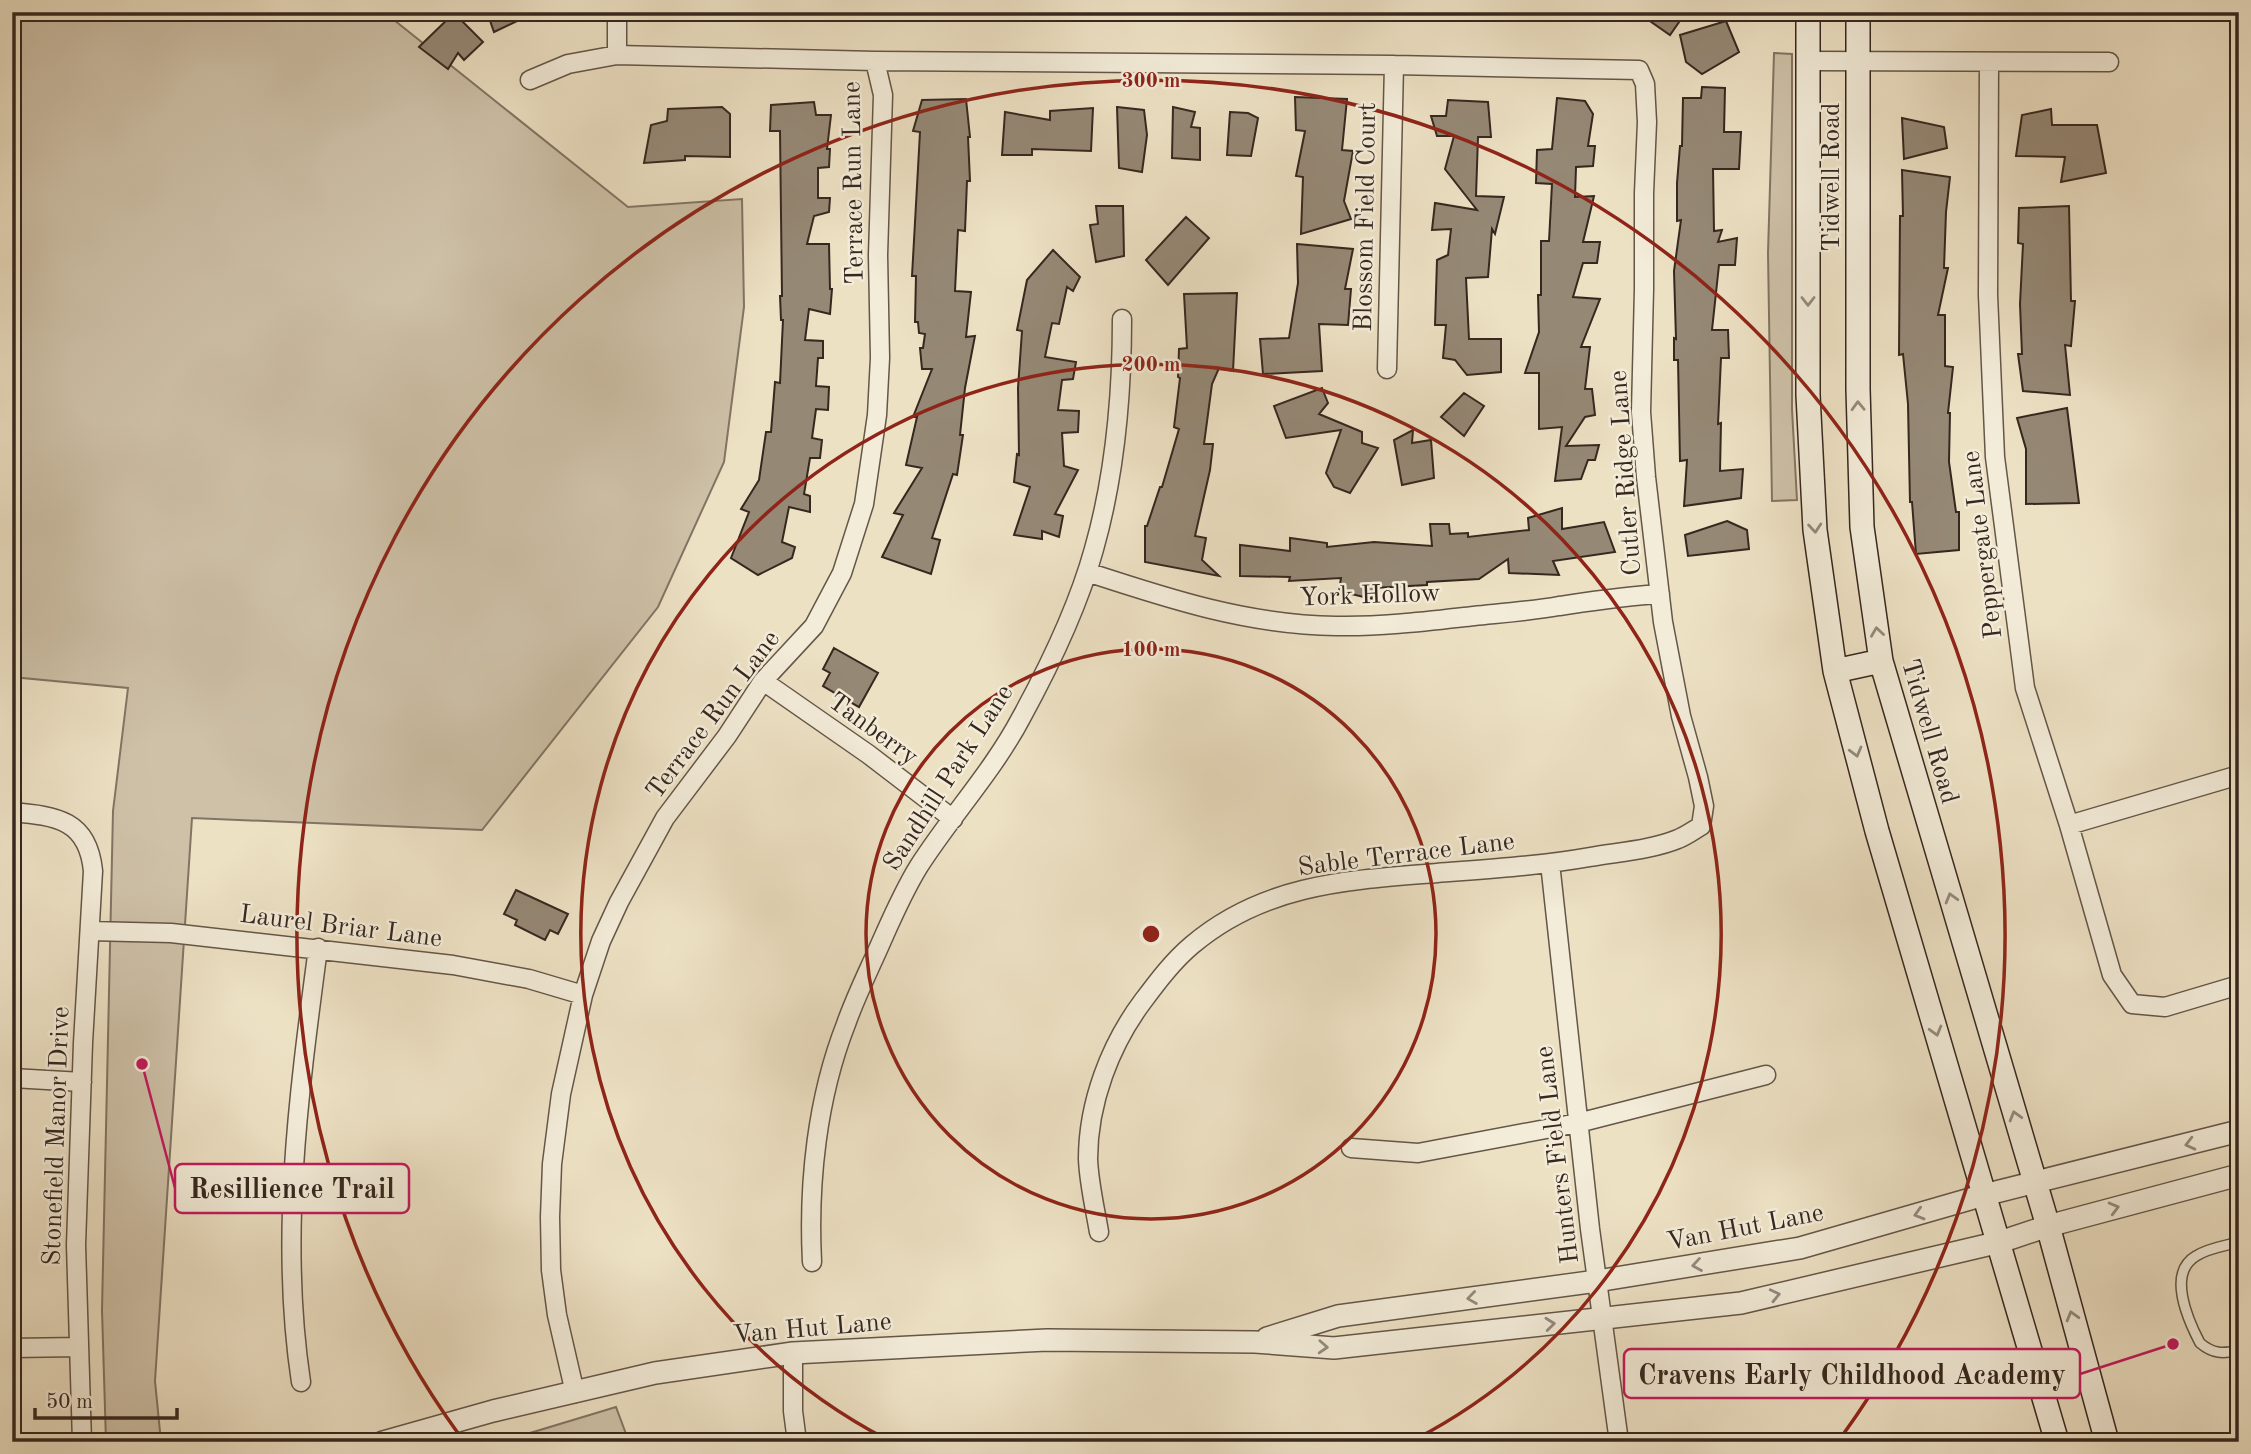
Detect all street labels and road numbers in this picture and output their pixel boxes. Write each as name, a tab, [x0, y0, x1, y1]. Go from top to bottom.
street label: Terrace Run Lane	[839, 81, 869, 285]
street label: Blossom Field Court	[1351, 102, 1381, 332]
street label: Tidwell Road	[1819, 102, 1845, 252]
street label: Cutler Ridge Lane	[1606, 369, 1646, 577]
street label: Peppergate Lane	[1959, 449, 2007, 640]
street label: York Hollow	[1299, 581, 1441, 611]
street label: Terrace Run Lane	[642, 626, 785, 804]
street label: Tidwell Road	[1896, 656, 1962, 807]
street label: Sandhill Park Lane	[879, 680, 1018, 876]
street label: Tanberry	[823, 688, 923, 771]
street label: Sable Terrace Lane	[1296, 829, 1516, 881]
street label: Laurel Briar Lane	[238, 902, 443, 952]
street label: Stonefield Manor Drive	[39, 1006, 75, 1266]
street label: Hunters Field Lane	[1532, 1044, 1584, 1265]
street label: Van Hut Lane	[1665, 1200, 1826, 1256]
street label: Van Hut Lane	[732, 1309, 893, 1349]

